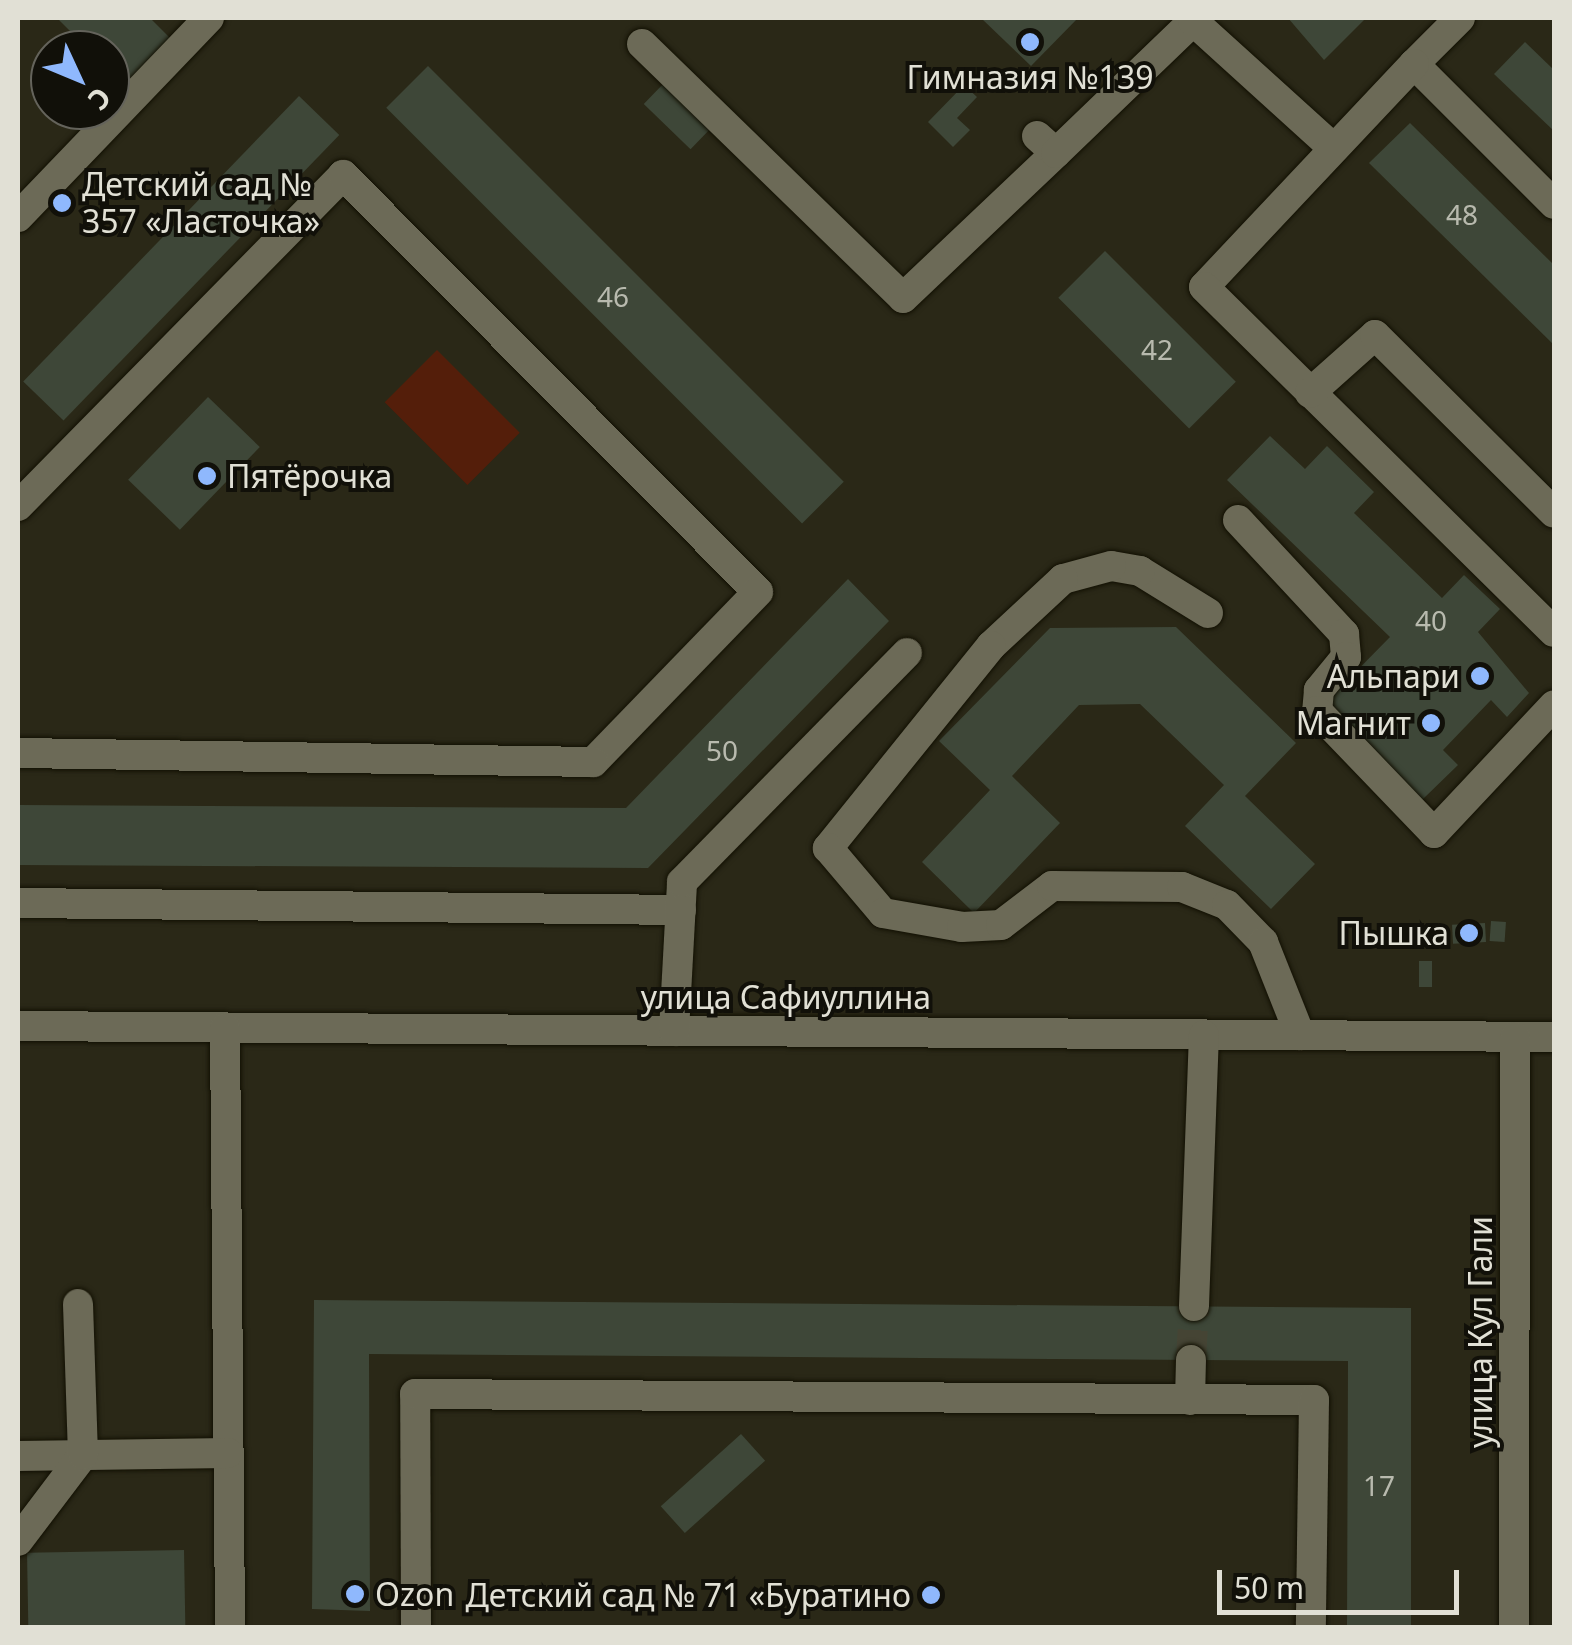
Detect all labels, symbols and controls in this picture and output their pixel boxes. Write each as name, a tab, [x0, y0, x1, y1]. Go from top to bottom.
north arrow	[30, 30, 130, 130]
marker: Гимназия №139	[1019, 31, 1041, 53]
place label: Гимназия №139	[906, 58, 1154, 96]
text: С	[80, 80, 120, 119]
place label: Детский сад № 357 «Ласточка»	[82, 166, 320, 241]
marker: Детский сад № 357 «Ласточка»	[51, 192, 73, 214]
house number: 48	[1446, 197, 1478, 231]
house number: 46	[597, 279, 629, 313]
house number: 42	[1141, 332, 1173, 366]
place label: Пятёрочка	[227, 457, 392, 495]
marker: Пятёрочка	[196, 465, 218, 487]
house number: 40	[1415, 603, 1447, 637]
place label: Альпари	[1327, 657, 1460, 695]
marker: Альпари	[1469, 665, 1491, 687]
place label: Магнит	[1296, 704, 1411, 742]
marker: Магнит	[1420, 712, 1442, 734]
house number: 50	[706, 733, 738, 767]
place label: Пышка	[1339, 914, 1449, 952]
marker: Пышка	[1458, 922, 1480, 944]
street label: улица Сафиуллина	[641, 978, 931, 1016]
street label: улица Кул Гали	[1461, 1216, 1499, 1448]
house number: 17	[1363, 1468, 1395, 1502]
scale bar	[1222, 1550, 1464, 1612]
text: 50 m	[1234, 1567, 1304, 1608]
place label: Ozon	[375, 1575, 454, 1613]
place label: Детский сад № 71 «Буратино	[466, 1576, 911, 1614]
marker: Ozon	[344, 1583, 366, 1605]
marker: Детский сад № 71 «Буратино	[920, 1584, 942, 1606]

